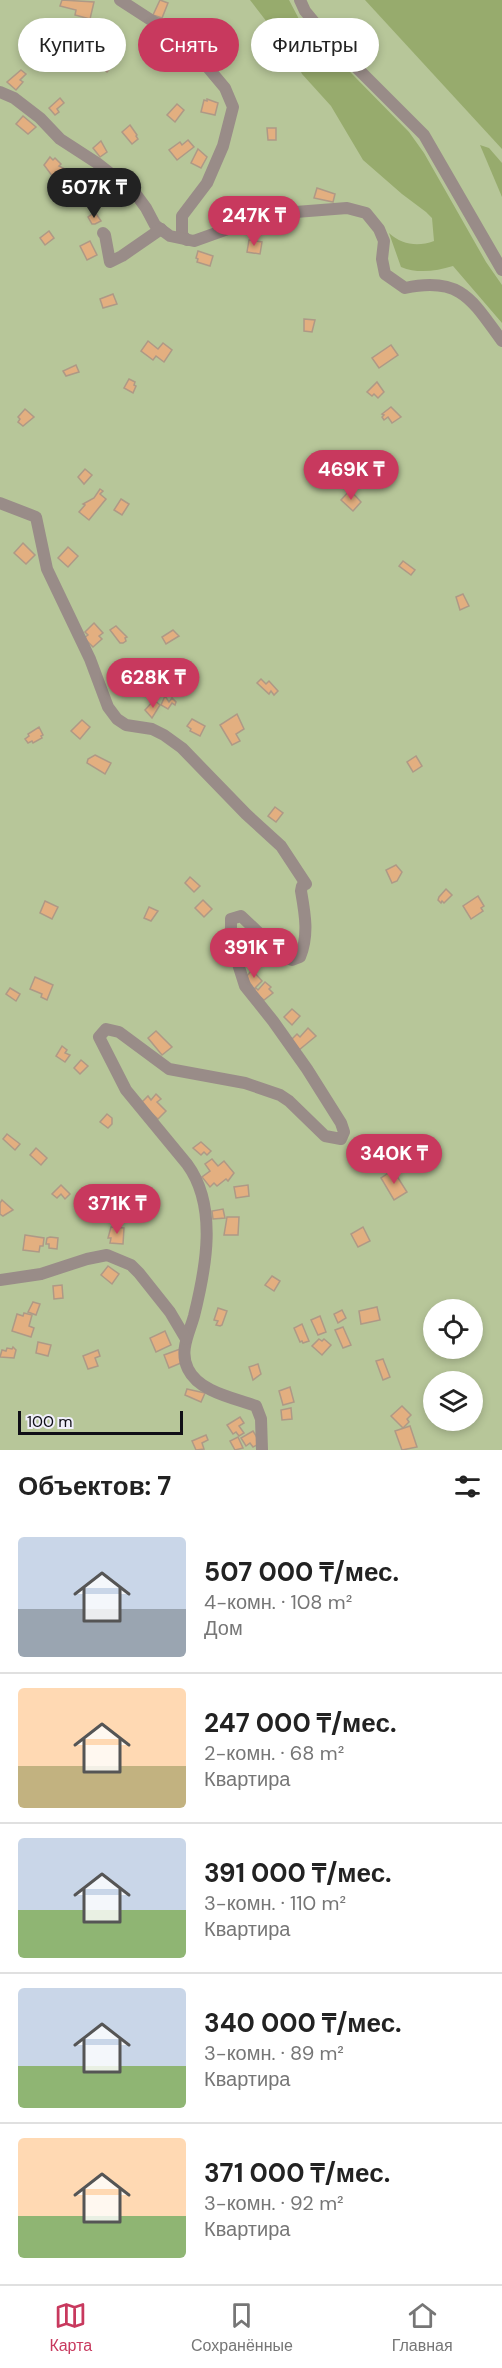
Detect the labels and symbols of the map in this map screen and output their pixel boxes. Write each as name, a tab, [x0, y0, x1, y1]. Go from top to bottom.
pin: 507K ₸	[45, 168, 143, 219]
pin: 247K ₸	[205, 196, 303, 247]
pin: 469K ₸	[302, 450, 400, 501]
pin: 628K ₸	[104, 658, 202, 709]
pin: 391K ₸	[205, 928, 303, 979]
pin: 340K ₸	[345, 1134, 443, 1185]
pin: 371K ₸	[68, 1184, 166, 1235]
scale bar	[18, 1408, 183, 1436]

